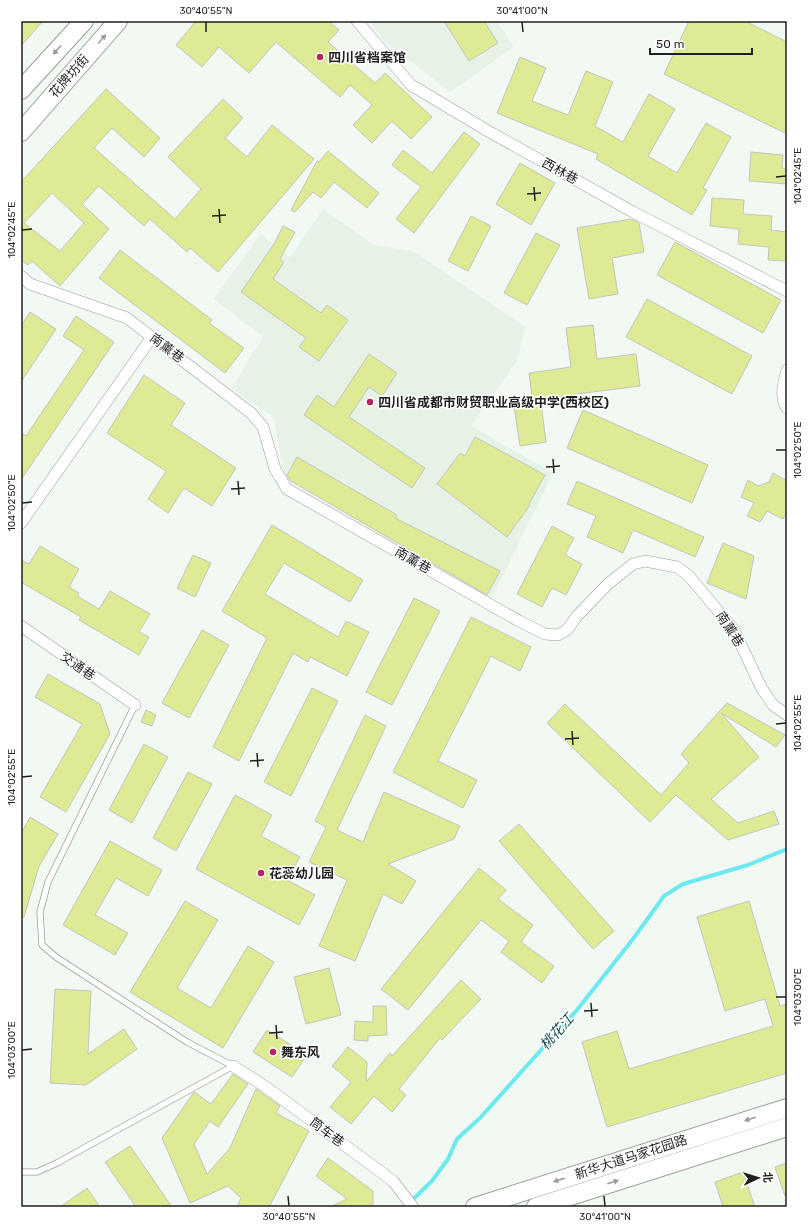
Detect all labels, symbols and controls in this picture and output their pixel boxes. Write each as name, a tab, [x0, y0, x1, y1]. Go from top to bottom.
text: 30°40'55"N	[179, 5, 233, 17]
text: 30°41'00"N	[496, 5, 548, 17]
scale bar	[650, 30, 752, 56]
one-way arrow	[97, 35, 106, 44]
text: 50 m	[656, 37, 684, 51]
one-way arrow	[53, 45, 62, 55]
place label: 四川省档案馆	[328, 50, 406, 65]
street label: 花牌坊街	[46, 51, 92, 101]
marker: 四川省档案馆	[315, 52, 325, 62]
text: 104°02'45"E	[792, 148, 804, 204]
street label: 西林巷	[539, 155, 581, 187]
text: 104°02'45"E	[6, 202, 18, 258]
street label: 南薰巷	[147, 330, 187, 366]
place label: 四川省成都市财贸职业高级中学(西校区)	[378, 395, 609, 410]
marker: 四川省成都市财贸职业高级中学(西校区)	[365, 397, 375, 407]
text: 104°02'50"E	[792, 421, 804, 479]
text: 104°02'50"E	[6, 474, 18, 532]
street label: 南薰巷	[392, 544, 434, 576]
street label: 南薰巷	[713, 609, 747, 649]
street label: 交通巷	[58, 649, 98, 683]
text: 104°02'55"E	[792, 695, 804, 751]
text: 104°02'55"E	[6, 749, 18, 805]
place label: 花蕊幼儿园	[269, 866, 334, 881]
marker: 花蕊幼儿园	[256, 868, 266, 878]
text: 104°03'00"E	[792, 968, 804, 1026]
water label: 桃花江	[537, 1009, 579, 1053]
text: 104°03'00"E	[6, 1021, 18, 1079]
place label: 舞东风	[281, 1045, 320, 1060]
marker: 舞东风	[268, 1047, 278, 1057]
street label: 筒车巷	[307, 1114, 347, 1150]
one-way arrow	[744, 1117, 756, 1123]
street label: 新华大道马家花园路	[573, 1132, 689, 1182]
north arrow	[738, 1158, 778, 1198]
text: 北	[761, 1171, 774, 1183]
one-way arrow	[553, 1177, 565, 1183]
one-way arrow	[607, 1179, 619, 1185]
text: 30°40'55"N	[262, 1211, 316, 1223]
text: 30°41'00"N	[579, 1211, 631, 1223]

